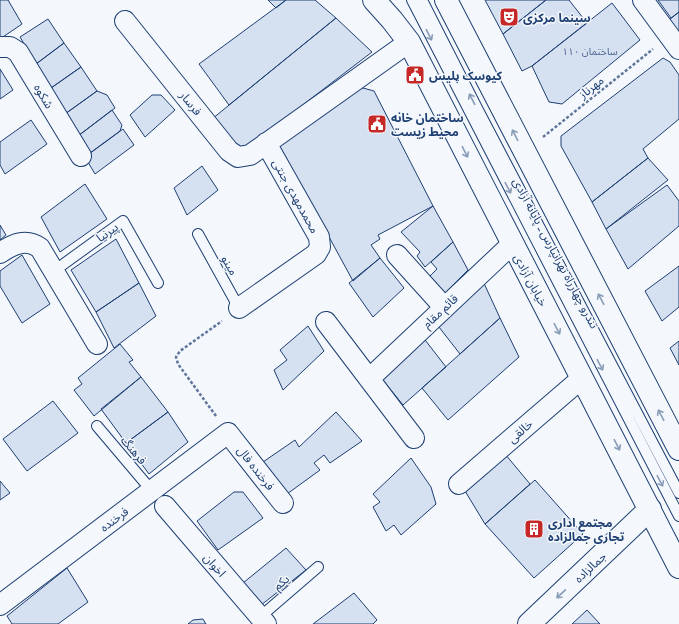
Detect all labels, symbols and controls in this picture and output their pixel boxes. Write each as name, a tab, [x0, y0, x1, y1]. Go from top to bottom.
theatre icon: سینما مرکزی	[498, 6, 520, 28]
place label: سینما مرکزی	[523, 10, 591, 25]
one-way arrow	[426, 29, 434, 41]
house number: ساختمان ۱۱۰	[562, 45, 618, 58]
public building icon: کیوسک پلیس	[404, 64, 426, 86]
place label: کیوسک پلیس	[429, 68, 502, 84]
street label: مهرناز	[575, 72, 607, 102]
street label: شکوه	[31, 81, 57, 111]
street label: فرسار	[176, 87, 205, 118]
one-way arrow	[468, 93, 475, 105]
place label: ساختمان خانه محیط زیست	[391, 110, 464, 139]
public building icon: ساختمان خانه محیط زیست	[366, 113, 388, 135]
one-way arrow	[510, 129, 518, 141]
one-way arrow	[462, 146, 469, 158]
street label: محمدمهدی جنتی	[269, 156, 323, 236]
street label: تندرو چهارراه تهرانپارس ـ پایانه آزادی	[509, 175, 602, 332]
one-way arrow	[505, 182, 512, 194]
street label: پیرنیا	[93, 219, 122, 246]
street label: خیابان آزادی	[511, 251, 551, 309]
street label: مینو	[218, 252, 242, 278]
street label: قائم مقام	[419, 291, 462, 333]
one-way arrow	[597, 294, 604, 306]
one-way arrow	[553, 323, 561, 335]
one-way arrow	[597, 359, 604, 371]
one-way arrow	[657, 409, 664, 421]
street label: خالقی	[504, 416, 536, 446]
street label: فرهنگ	[118, 433, 150, 467]
one-way arrow	[613, 439, 621, 451]
street label: فرخنده فال	[234, 443, 278, 493]
one-way arrow	[657, 474, 665, 486]
street label: فرخنده	[97, 503, 131, 535]
place label: مجتمع اداری تجاری جمالزاده	[548, 515, 625, 544]
building icon: مجتمع اداری تجاری جمالزاده	[523, 518, 545, 540]
street label: جمالزاده	[571, 548, 609, 586]
street label: اخوان	[201, 550, 229, 580]
street label: یکم	[270, 571, 293, 595]
one-way arrow	[556, 589, 566, 599]

